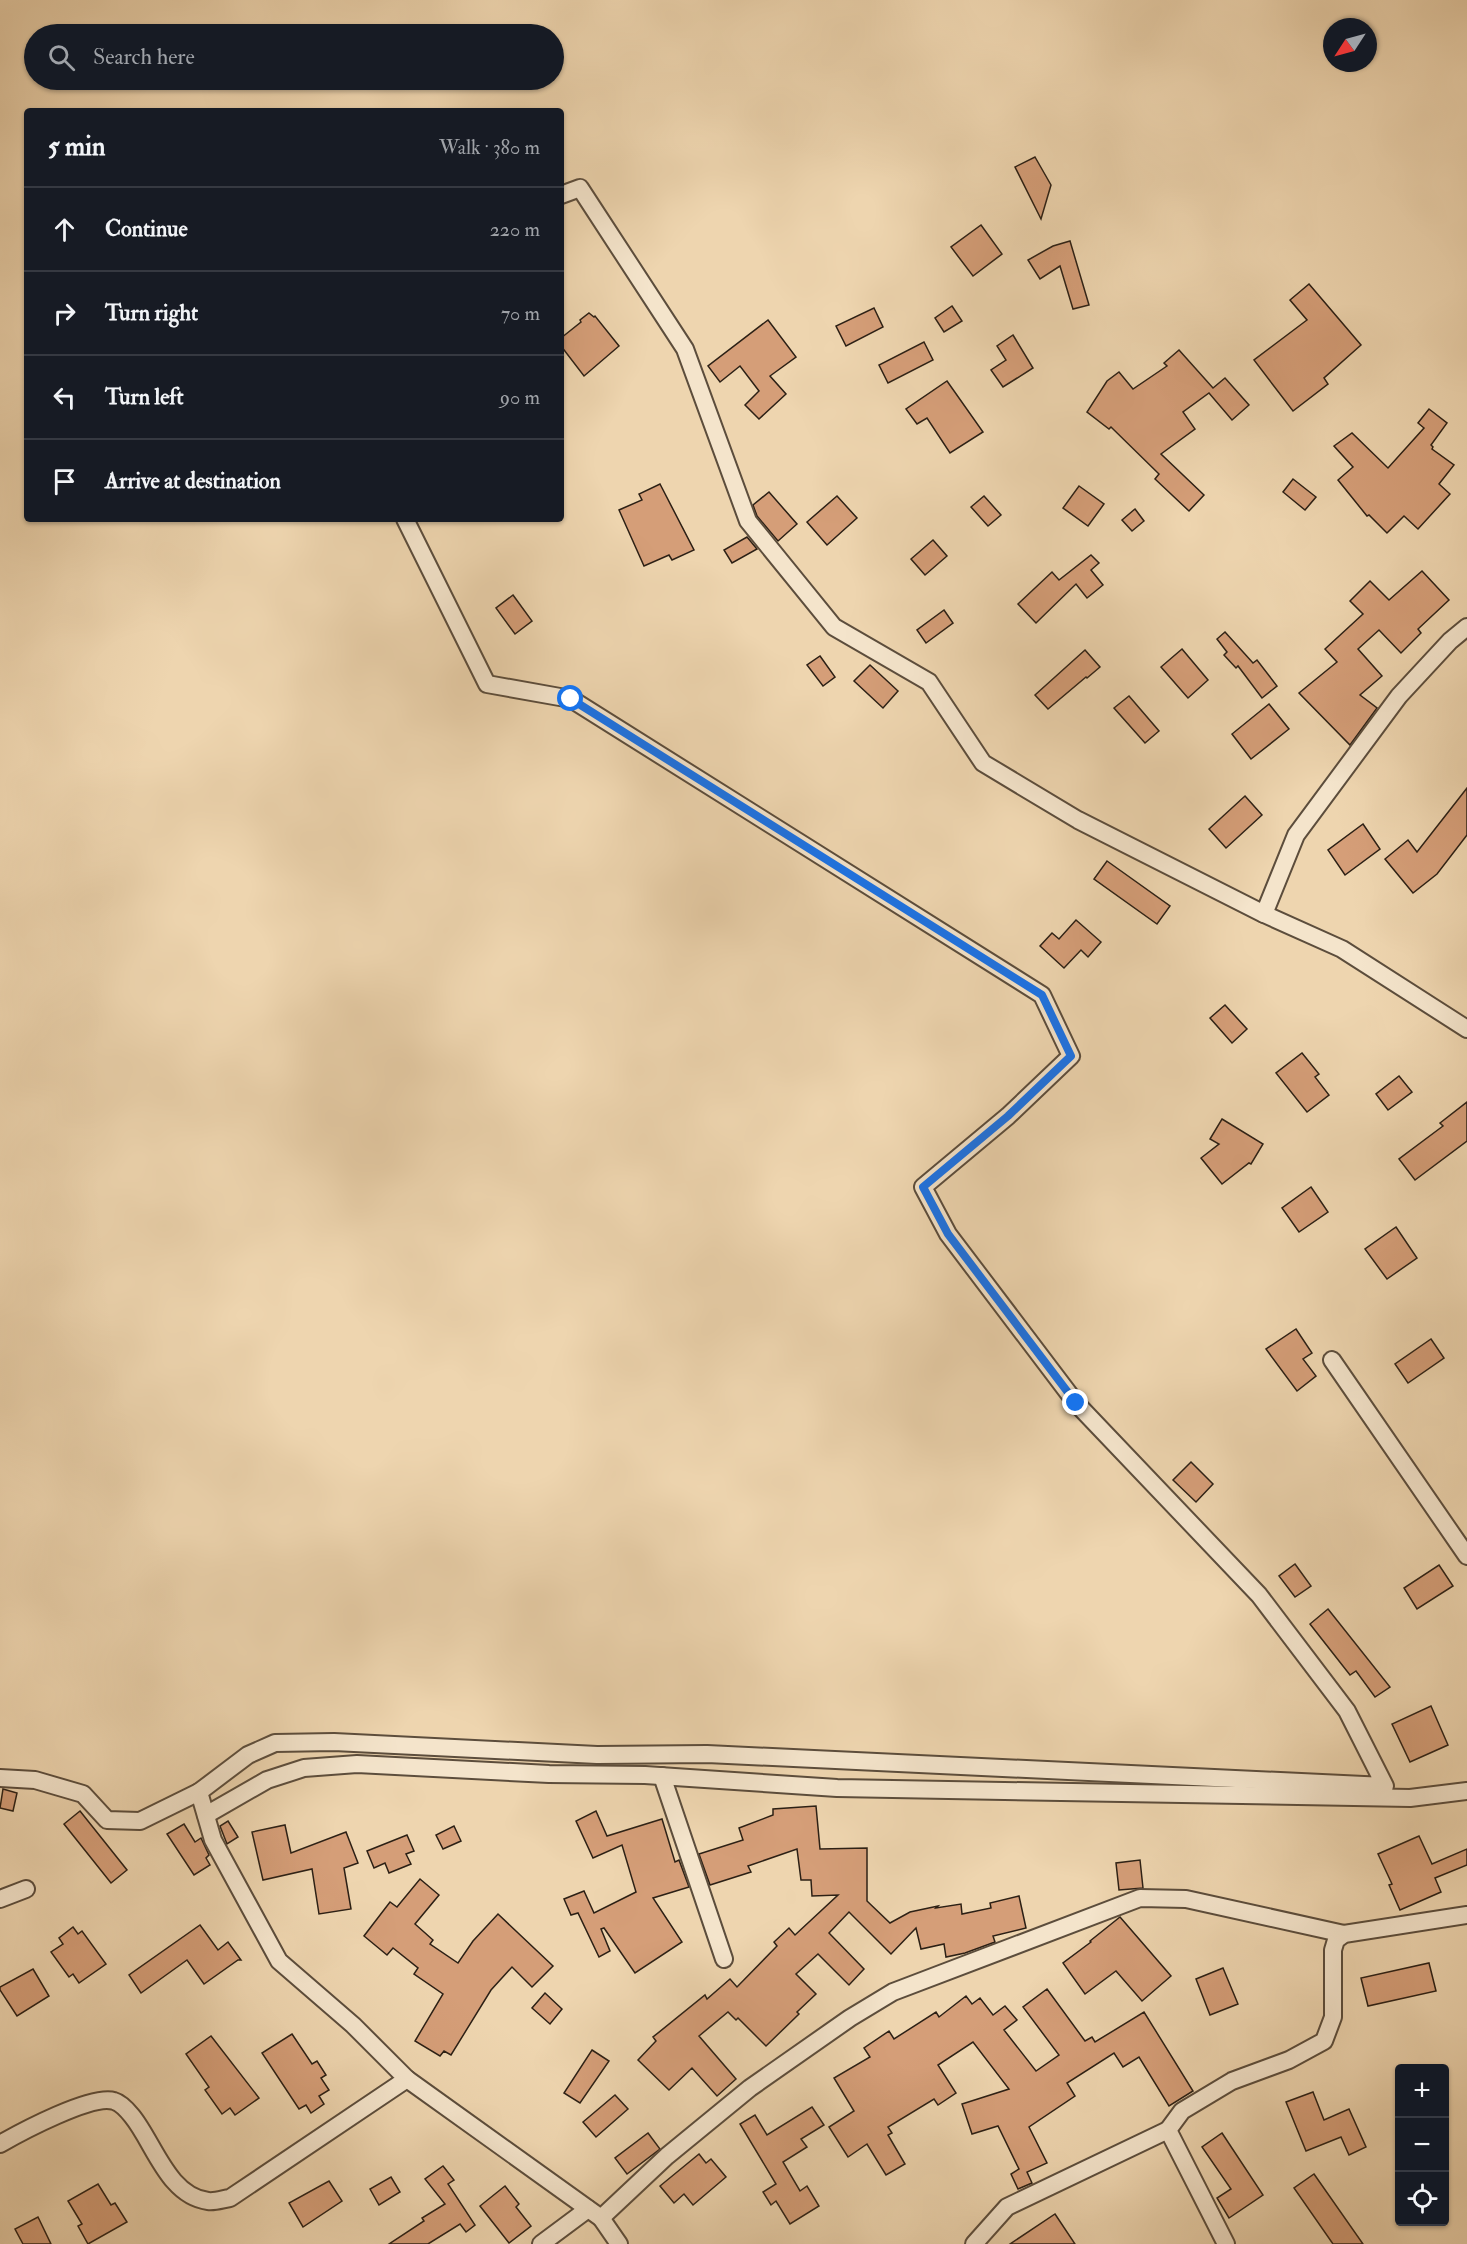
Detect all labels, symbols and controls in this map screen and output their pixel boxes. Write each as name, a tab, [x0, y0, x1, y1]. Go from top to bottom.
north arrow	[1323, 18, 1377, 72]
search box	[24, 24, 564, 90]
icon: search	[45, 41, 78, 74]
text: Search here	[93, 43, 195, 71]
text: 5 min	[48, 131, 105, 163]
text: Walk · 380 m	[439, 135, 540, 160]
icon: ahead	[48, 213, 81, 246]
text: Continue	[105, 215, 188, 243]
text: 220 m	[490, 217, 540, 242]
icon: right	[48, 297, 81, 330]
text: Turn right	[105, 299, 198, 327]
text: 70 m	[501, 301, 540, 326]
icon: left	[48, 381, 81, 414]
text: Turn left	[105, 383, 184, 411]
text: 90 m	[500, 385, 540, 410]
icon: arrive	[48, 465, 81, 498]
text: Arrive at destination	[105, 467, 281, 495]
route start	[557, 685, 583, 711]
route end	[1062, 1389, 1088, 1415]
map controls	[1395, 2064, 1449, 2226]
button: +	[1395, 2064, 1449, 2118]
button: −	[1395, 2118, 1449, 2172]
button: locate	[1395, 2172, 1449, 2226]

